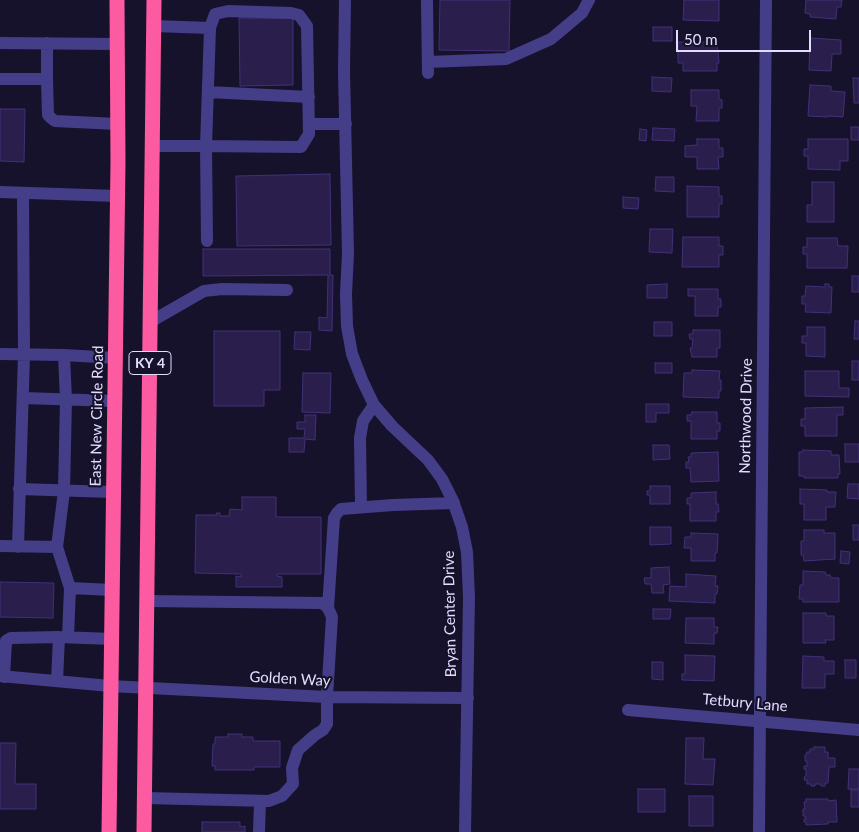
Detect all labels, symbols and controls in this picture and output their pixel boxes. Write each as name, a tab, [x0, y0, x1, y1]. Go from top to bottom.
scale bar	[679, 20, 814, 52]
text: 50 m	[684, 30, 718, 48]
street label: East New Circle Road	[87, 345, 107, 487]
road number: KY 4	[129, 352, 171, 374]
street label: Northwood Drive	[736, 358, 756, 474]
street label: Bryan Center Drive	[440, 551, 460, 677]
street label: Golden Way	[249, 668, 331, 690]
street label: Tetbury Lane	[702, 690, 788, 716]

